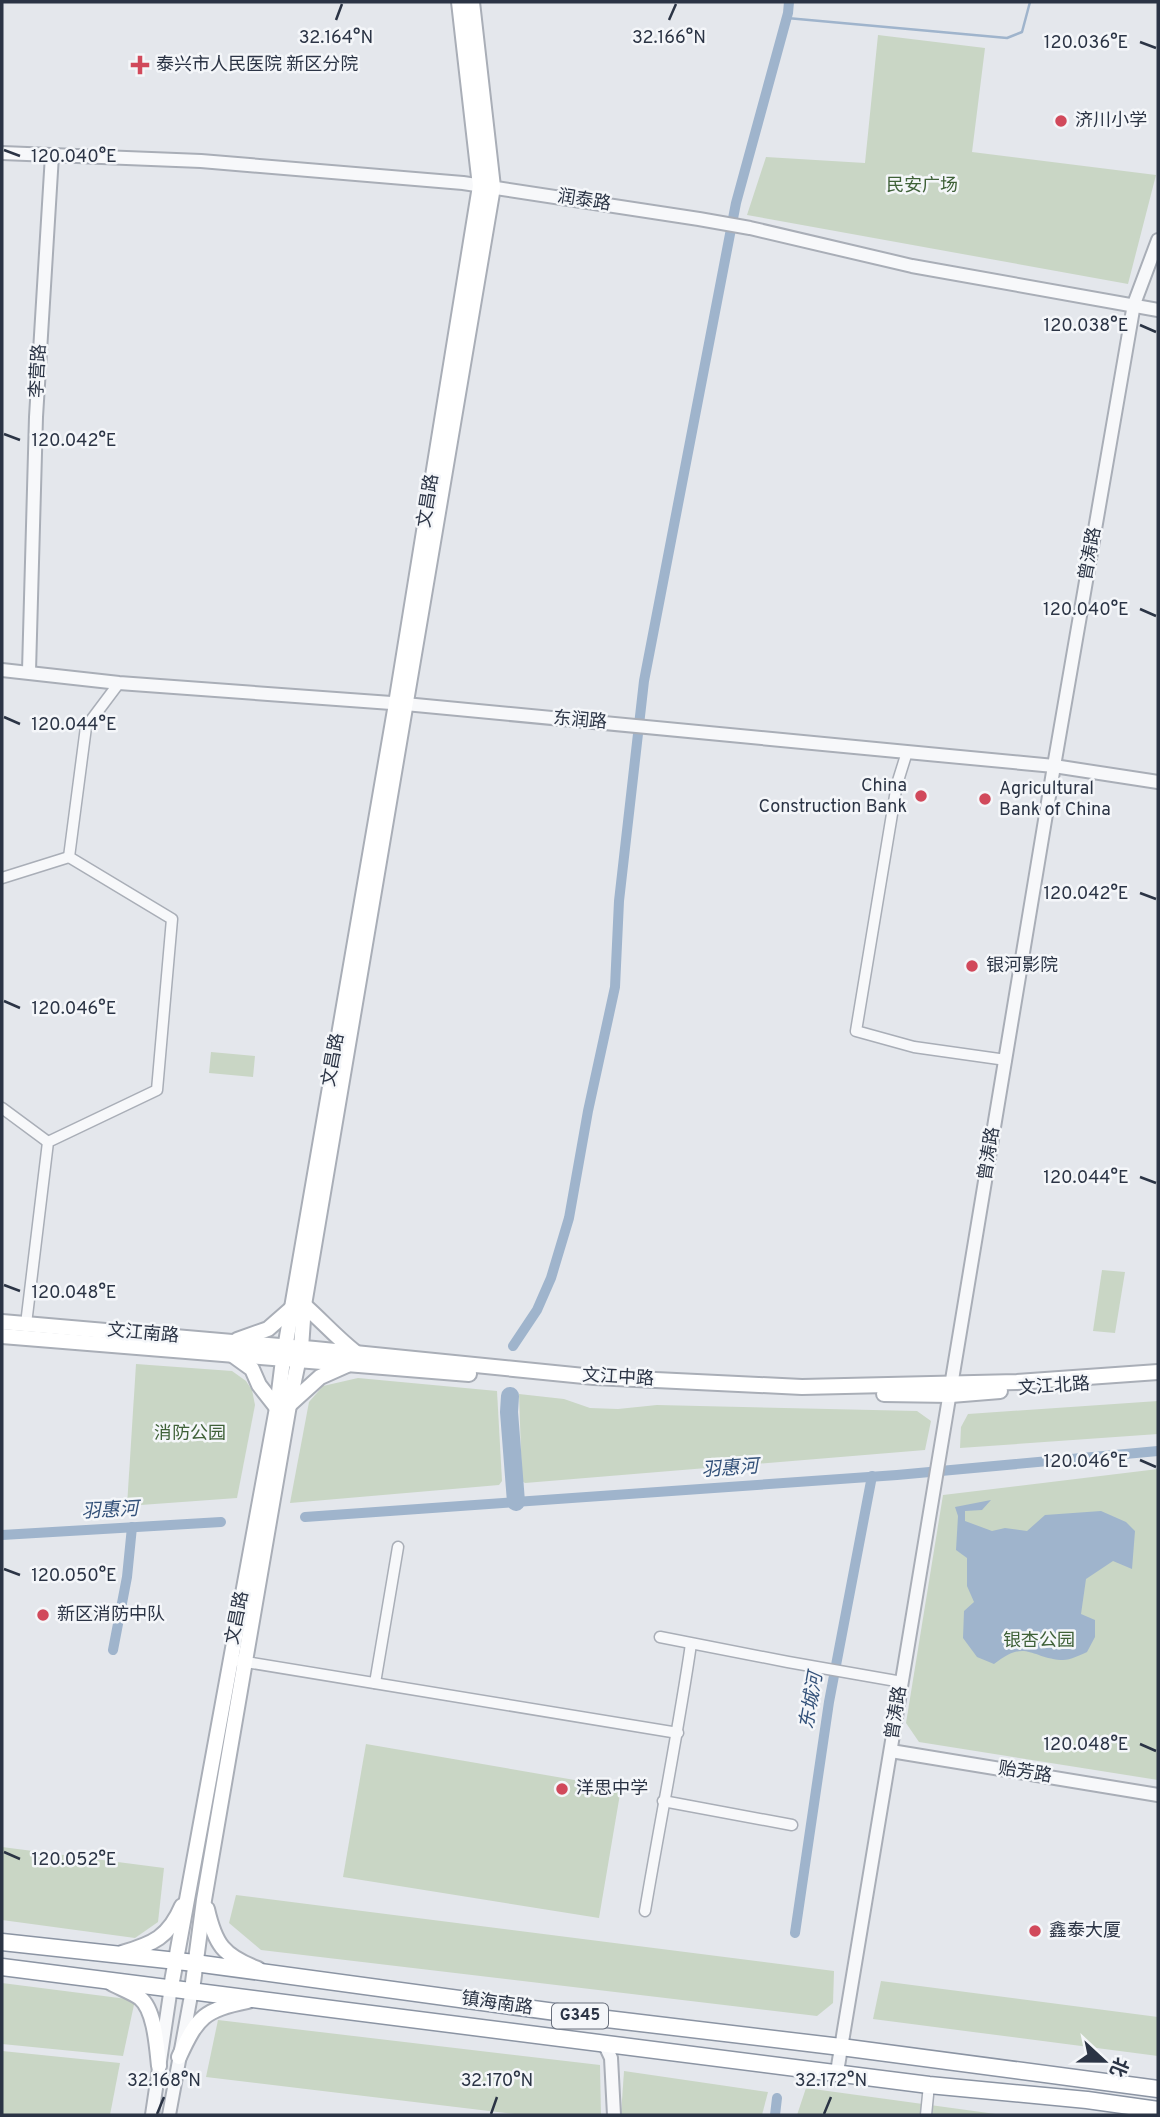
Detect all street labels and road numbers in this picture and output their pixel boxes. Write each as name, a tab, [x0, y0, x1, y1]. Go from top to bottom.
street label: 润泰路	[556, 185, 612, 217]
street label: 李营路	[26, 343, 52, 399]
street label: 文昌路	[413, 473, 445, 529]
street label: 曾涛路	[1075, 525, 1107, 583]
street label: 东润路	[552, 707, 608, 735]
street label: 文昌路	[318, 1031, 350, 1089]
street label: 曾涛路	[974, 1126, 1006, 1182]
street label: 文江南路	[106, 1319, 180, 1349]
street label: 文江中路	[581, 1365, 655, 1391]
street label: 文江北路	[1017, 1373, 1091, 1401]
street label: 文昌路	[222, 1589, 254, 1647]
street label: 曾涛路	[881, 1685, 913, 1741]
street label: 贻芳路	[997, 1757, 1053, 1789]
street label: 镇海南路	[460, 1988, 534, 2020]
road number: G345	[552, 2004, 608, 2028]

